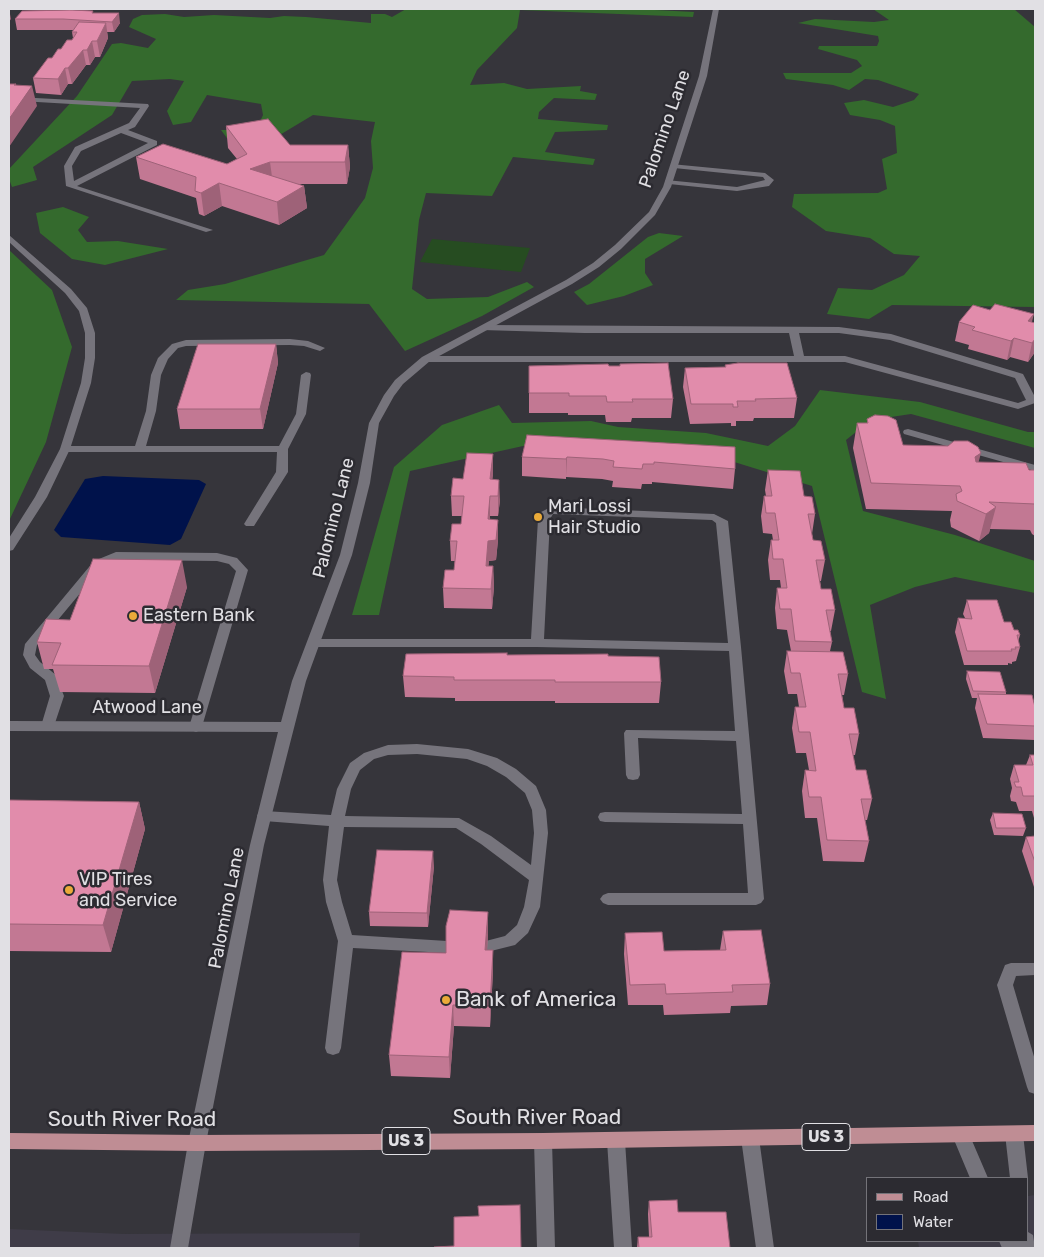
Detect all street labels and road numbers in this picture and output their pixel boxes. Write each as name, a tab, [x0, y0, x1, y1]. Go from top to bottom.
street label: Palomino Lane	[635, 67, 695, 191]
street label: Palomino Lane	[309, 456, 359, 580]
street label: Atwood Lane	[92, 697, 202, 719]
street label: Palomino Lane	[205, 846, 249, 970]
street label: South River Road	[453, 1105, 621, 1131]
street label: South River Road	[48, 1107, 216, 1133]
road number: US 3	[802, 1124, 850, 1150]
road number: US 3	[382, 1128, 430, 1154]

